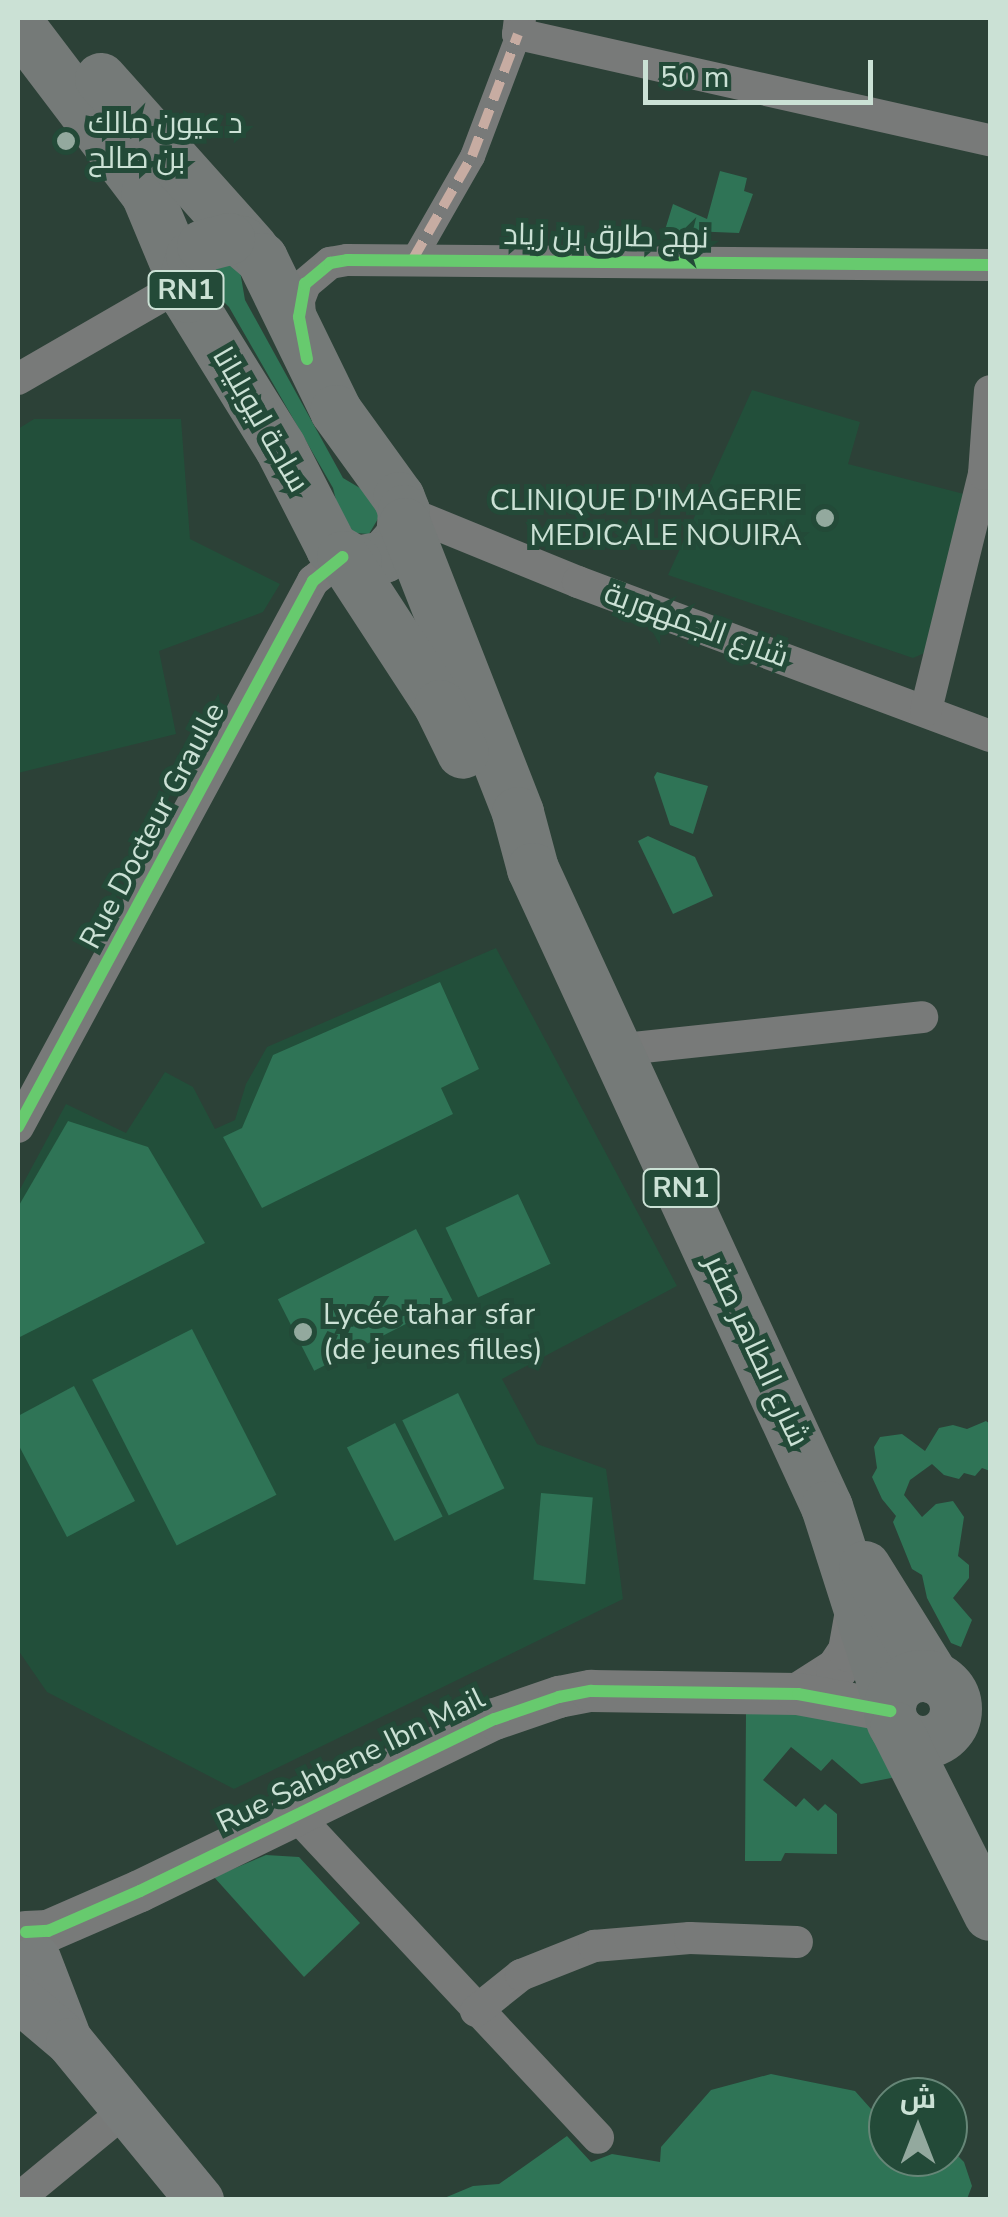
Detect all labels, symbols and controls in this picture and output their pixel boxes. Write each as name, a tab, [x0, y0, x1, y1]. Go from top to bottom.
scale bar	[648, 40, 878, 102]
text: 50 m	[660, 57, 729, 98]
place label: د عيون مالك بن صالح	[88, 106, 243, 176]
marker: د عيون مالك بن صالح	[53, 128, 79, 154]
street label: نهج طارق بن زياد	[503, 217, 709, 257]
road number: RN1	[146, 267, 226, 313]
street label: ساحة ليوبليانا	[204, 341, 316, 499]
place label: CLINIQUE D'IMAGERIE MEDICALE NOUIRA	[490, 483, 802, 554]
marker: CLINIQUE D'IMAGERIE MEDICALE NOUIRA	[812, 505, 838, 531]
street label: شارع الجمهورية	[599, 576, 793, 676]
street label: Rue Docteur Graulle	[73, 697, 233, 955]
road number: RN1	[641, 1165, 721, 1211]
street label: شارع الطاهر صفر	[696, 1250, 816, 1452]
place label: Lycée tahar sfar (de jeunes filles)	[323, 1297, 543, 1368]
marker: Lycée tahar sfar (de jeunes filles)	[292, 1321, 314, 1343]
street label: Rue Sahbene Ibn Mail	[211, 1681, 491, 1841]
north arrow	[868, 2077, 968, 2177]
text: ش	[900, 2080, 936, 2118]

